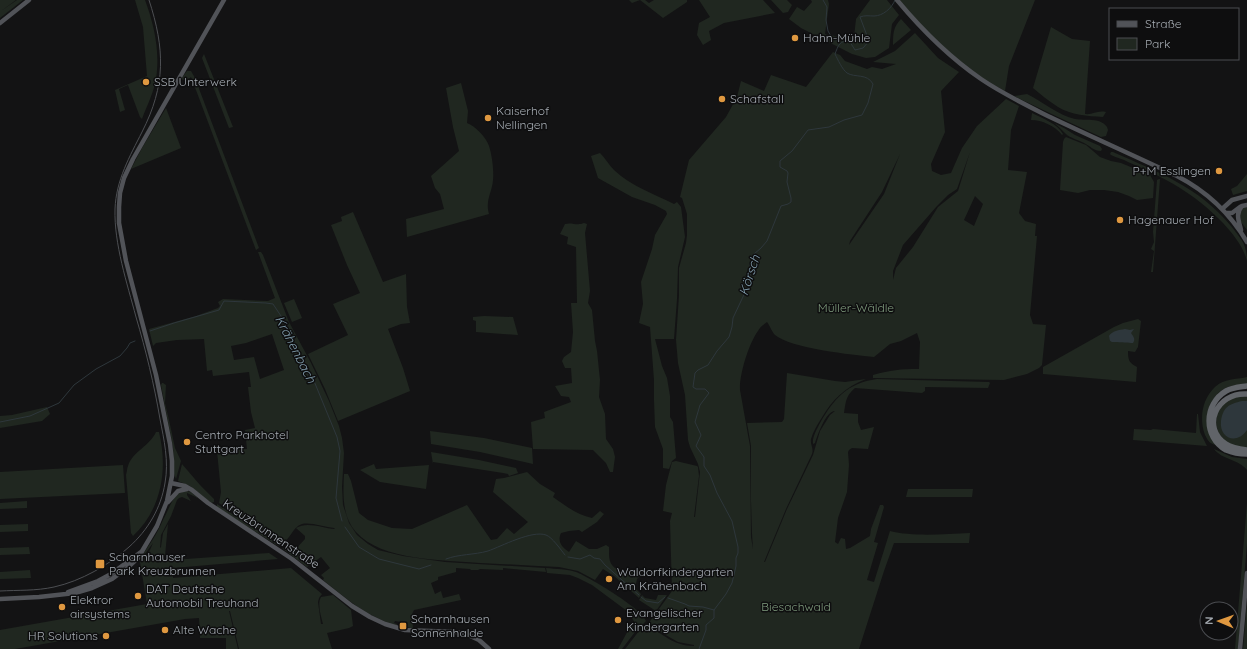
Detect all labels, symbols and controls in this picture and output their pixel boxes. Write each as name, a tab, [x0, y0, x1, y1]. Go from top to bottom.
legend	[1109, 8, 1239, 60]
text: Straße	[1145, 16, 1182, 31]
place label: Hahn-Mühle	[803, 30, 871, 45]
marker: Hahn-Mühle	[790, 33, 800, 43]
text: Park	[1145, 36, 1170, 51]
place label: SSB Unterwerk	[154, 74, 237, 89]
marker: SSB Unterwerk	[141, 77, 151, 87]
place label: Schafstall	[730, 91, 784, 106]
marker: Schafstall	[717, 94, 727, 104]
place label: Kaiserhof Nellingen	[496, 103, 550, 132]
marker: Kaiserhof Nellingen	[483, 113, 493, 123]
place label: P+M Esslingen	[1133, 163, 1211, 178]
marker: P+M Esslingen	[1214, 166, 1224, 176]
place label: Hagenauer Hof	[1128, 212, 1214, 227]
marker: Hagenauer Hof	[1115, 215, 1125, 225]
water label: Körsch	[735, 252, 763, 297]
park label: Müller-Wäldle	[818, 300, 894, 315]
water label: Krähenbach	[272, 313, 320, 386]
place label: Centro Parkhotel Stuttgart	[195, 427, 288, 456]
marker: Centro Parkhotel Stuttgart	[182, 437, 192, 447]
street label: Kreuzbrunnenstraße	[220, 496, 323, 572]
place label: Scharnhauser Park Kreuzbrunnen	[109, 549, 216, 578]
marker: Scharnhauser Park Kreuzbrunnen	[94, 558, 106, 570]
place label: Waldorfkindergarten Am Krähenbach	[617, 564, 733, 593]
marker: Waldorfkindergarten Am Krähenbach	[604, 574, 614, 584]
place label: DAT Deutsche Automobil Treuhand	[146, 581, 259, 610]
marker: DAT Deutsche Automobil Treuhand	[133, 591, 143, 601]
place label: Elektror airsystems	[70, 592, 130, 621]
park label: Biesachwald	[761, 599, 831, 614]
north arrow	[1199, 601, 1239, 641]
marker: Elektror airsystems	[57, 602, 67, 612]
place label: Evangelischer Kindergarten	[626, 605, 703, 634]
place label: Scharnhausen Sonnenhalde	[411, 611, 490, 640]
marker: Evangelischer Kindergarten	[613, 615, 623, 625]
text: N	[1202, 616, 1216, 625]
marker: Scharnhausen Sonnenhalde	[398, 621, 408, 631]
place label: Alte Wache	[173, 622, 236, 637]
marker: Alte Wache	[160, 625, 170, 635]
place label: HR Solutions	[28, 628, 98, 643]
marker: HR Solutions	[101, 631, 111, 641]

